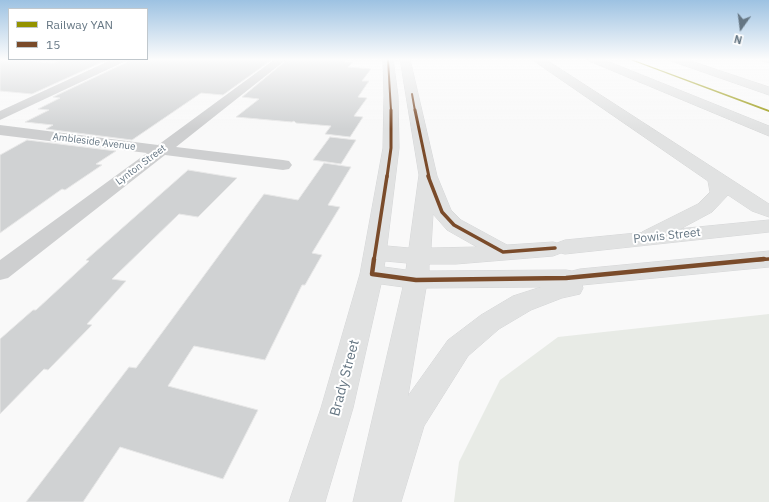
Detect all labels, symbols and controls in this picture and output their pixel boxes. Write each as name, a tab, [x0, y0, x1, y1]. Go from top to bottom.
legend	[8, 8, 148, 60]
north arrow	[721, 8, 761, 48]
text: Railway YAN	[46, 17, 113, 32]
text: N	[733, 32, 744, 47]
text: 15	[46, 37, 60, 52]
street label: Ambleside Avenue	[52, 131, 136, 153]
street label: Lynton Street	[114, 142, 168, 188]
street label: Powis Street	[633, 225, 701, 247]
street label: Brady Street	[327, 338, 363, 418]

